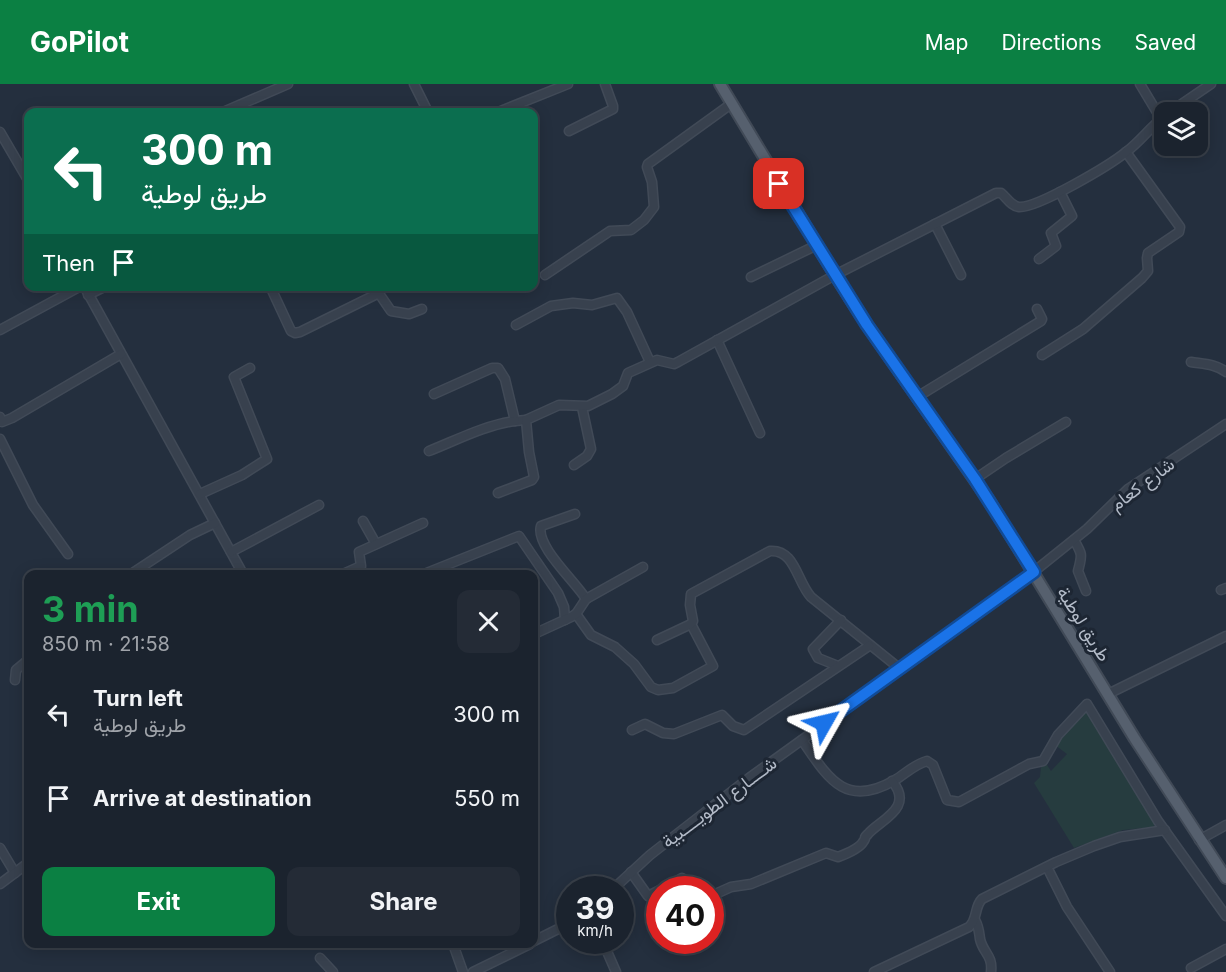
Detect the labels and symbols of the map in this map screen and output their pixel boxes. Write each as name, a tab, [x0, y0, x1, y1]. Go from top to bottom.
pin	[753, 158, 804, 209]
street label: شارع كعام	[1106, 453, 1179, 517]
street label: طريق لوطية	[1052, 583, 1115, 666]
position arrow	[792, 691, 856, 755]
street label: شــــارع الطويــــبية	[657, 752, 782, 854]
speed limit sign: 40	[646, 876, 724, 954]

